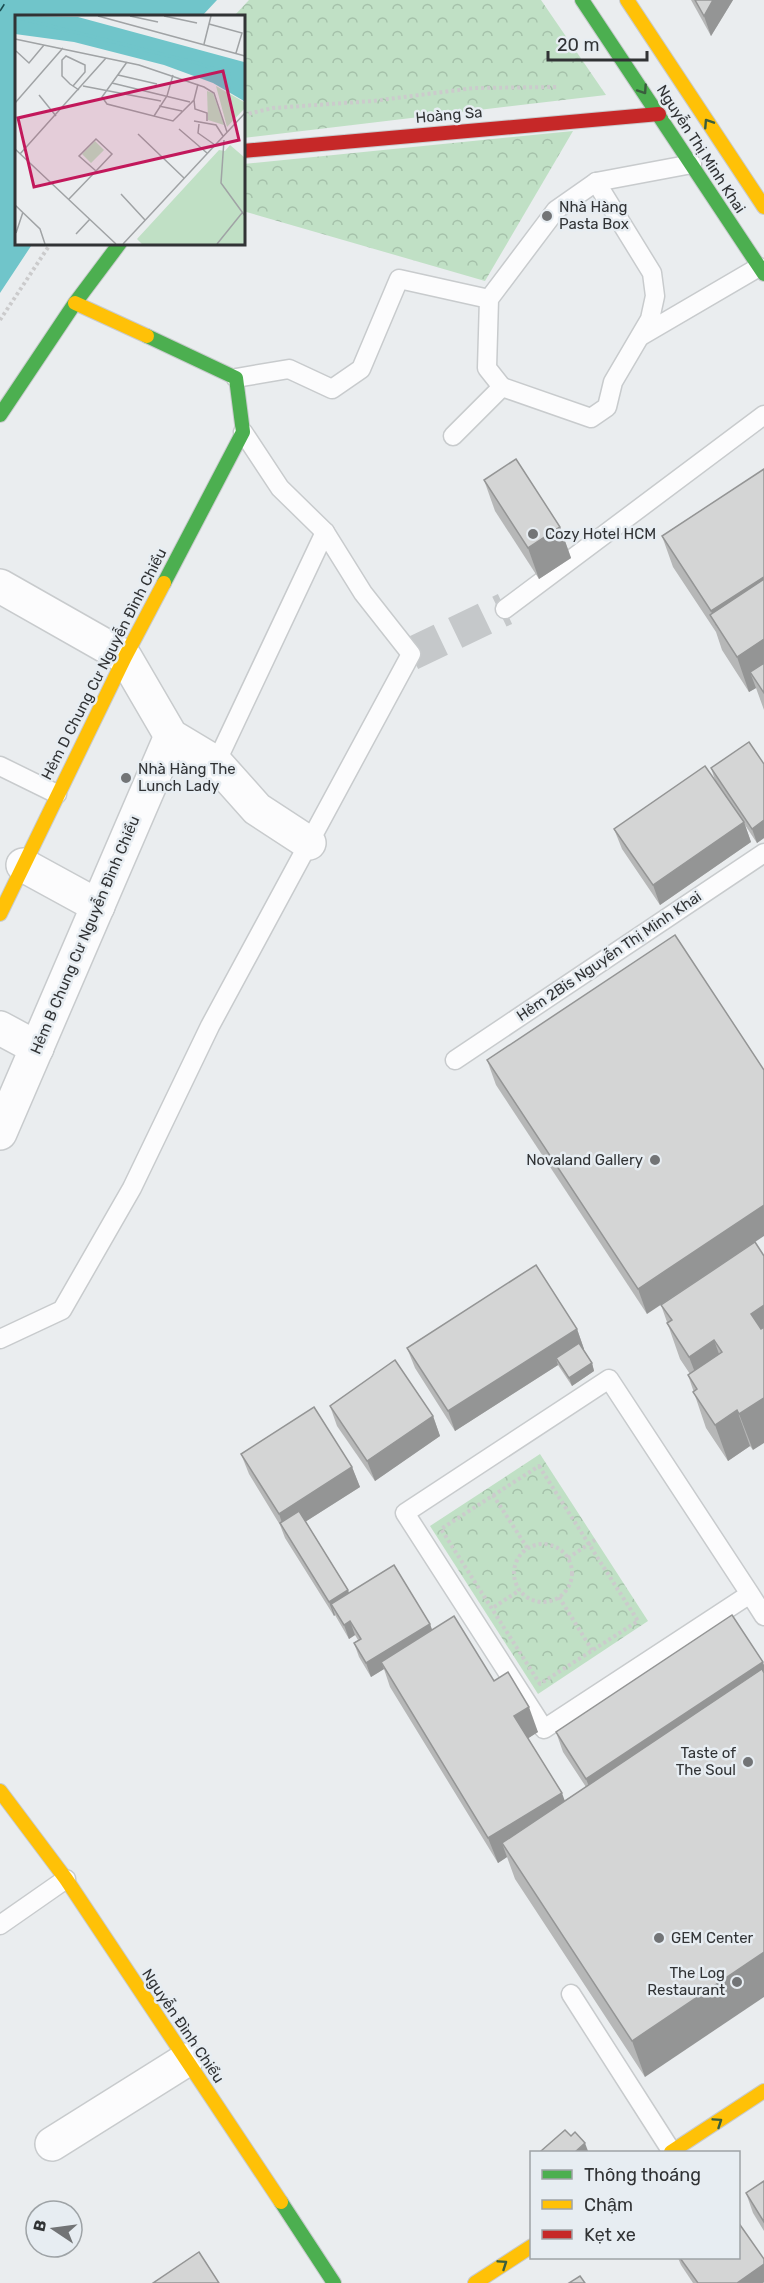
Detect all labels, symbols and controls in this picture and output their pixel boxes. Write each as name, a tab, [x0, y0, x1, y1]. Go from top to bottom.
inset map	[15, 15, 244, 244]
scale bar	[548, 24, 647, 62]
text: 20 m	[557, 34, 599, 56]
street label: Nguyễn Thị Minh Khai	[653, 81, 749, 216]
one-way arrow	[636, 84, 647, 95]
street label: Hoàng Sa	[415, 103, 483, 127]
one-way arrow	[704, 119, 715, 130]
place label: Nhà Hàng Pasta Box	[559, 198, 629, 233]
marker: Nhà Hàng Pasta Box	[540, 209, 554, 223]
place label: Cozy Hotel HCM	[545, 525, 656, 543]
marker: Cozy Hotel HCM	[526, 527, 540, 541]
street label: Hẻm D Chung Cư Nguyễn Ðình Chiểu	[37, 545, 170, 783]
place label: Nhà Hàng The Lunch Lady	[138, 760, 236, 795]
marker: Nhà Hàng The Lunch Lady	[119, 771, 133, 785]
street label: Hẻm B Chung Cư Nguyễn Ðình Chiểu	[26, 813, 144, 1057]
street label: Hẻm 2Bis Nguyễn Thị Minh Khai	[513, 887, 705, 1025]
place label: Novaland Gallery	[526, 1151, 643, 1169]
marker: Novaland Gallery	[648, 1153, 662, 1167]
place label: Taste of The Soul	[676, 1744, 736, 1779]
marker: Taste of The Soul	[741, 1755, 755, 1769]
place label: GEM Center	[671, 1929, 754, 1947]
marker: GEM Center	[652, 1931, 666, 1945]
place label: The Log Restaurant	[647, 1964, 725, 1999]
street label: Nguyễn Đình Chiểu	[138, 1965, 228, 2086]
marker: The Log Restaurant	[730, 1975, 744, 1989]
one-way arrow	[711, 2118, 722, 2129]
legend	[530, 2151, 740, 2259]
text: Thông thoáng	[584, 2164, 701, 2186]
text: Chậm	[584, 2194, 633, 2216]
north arrow	[24, 2199, 84, 2259]
text: B	[29, 2218, 50, 2233]
text: Kẹt xe	[584, 2224, 636, 2246]
one-way arrow	[497, 2260, 508, 2271]

